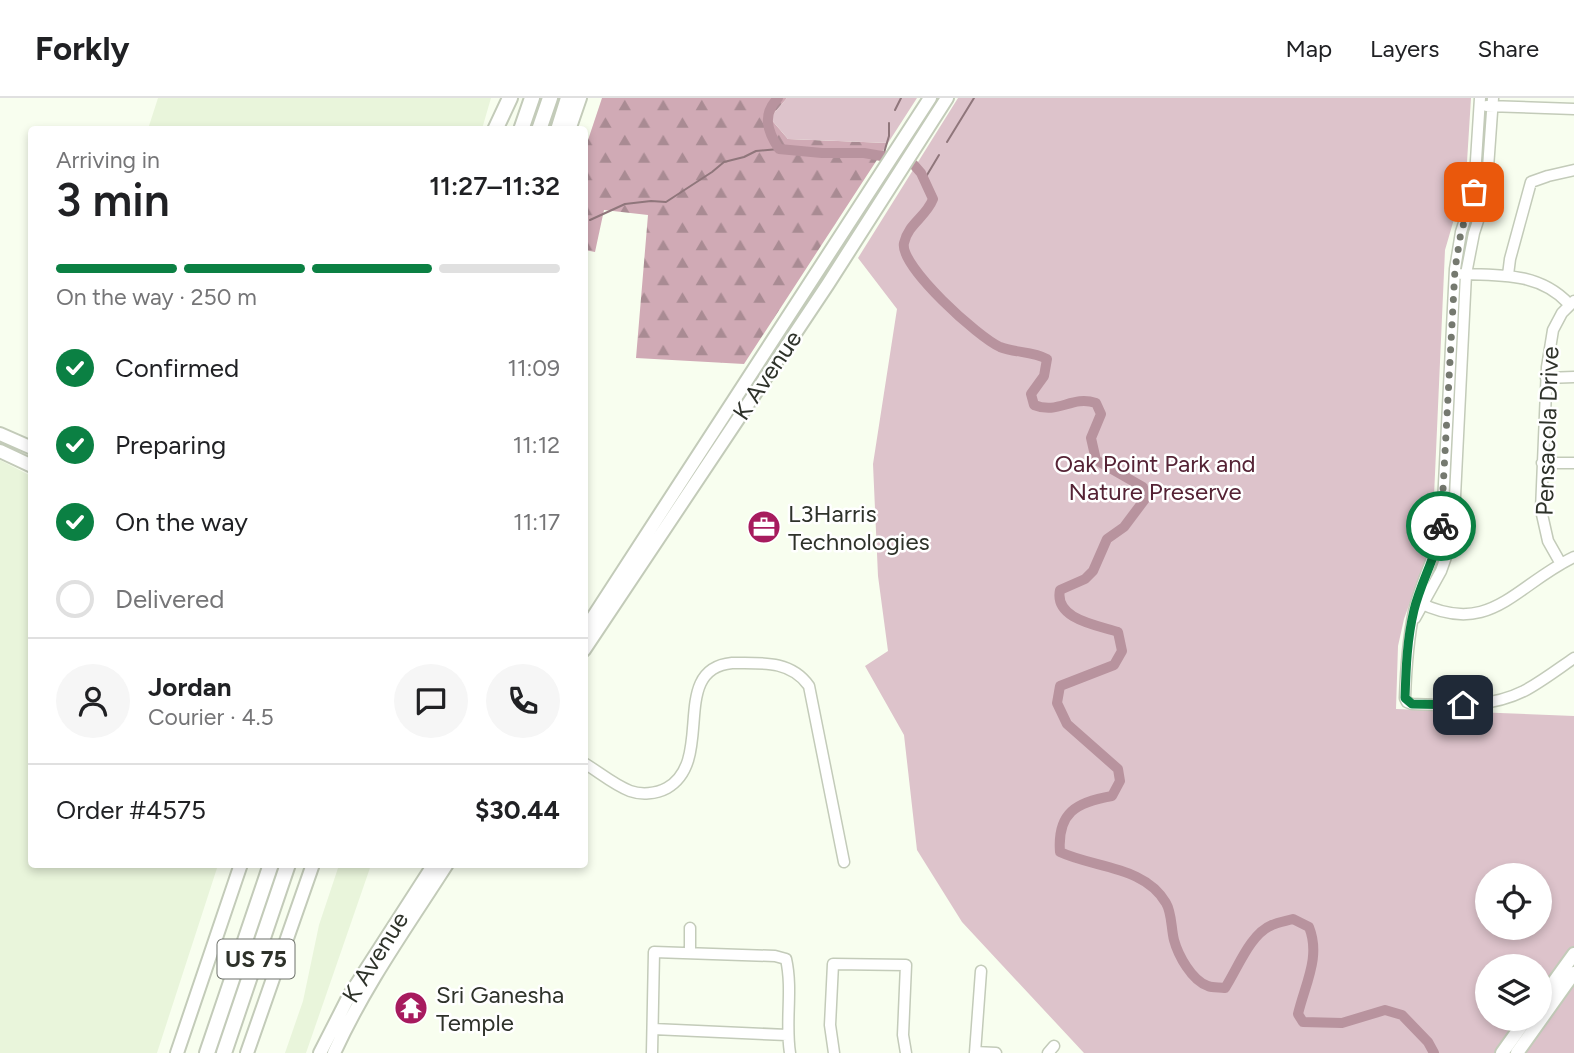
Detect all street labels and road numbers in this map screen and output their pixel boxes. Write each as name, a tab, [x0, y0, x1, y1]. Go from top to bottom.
street label: K Avenue	[727, 325, 807, 425]
street label: Pensacola Drive	[1530, 346, 1564, 516]
street label: K Avenue	[336, 906, 414, 1008]
road number: US 75	[218, 940, 294, 978]

